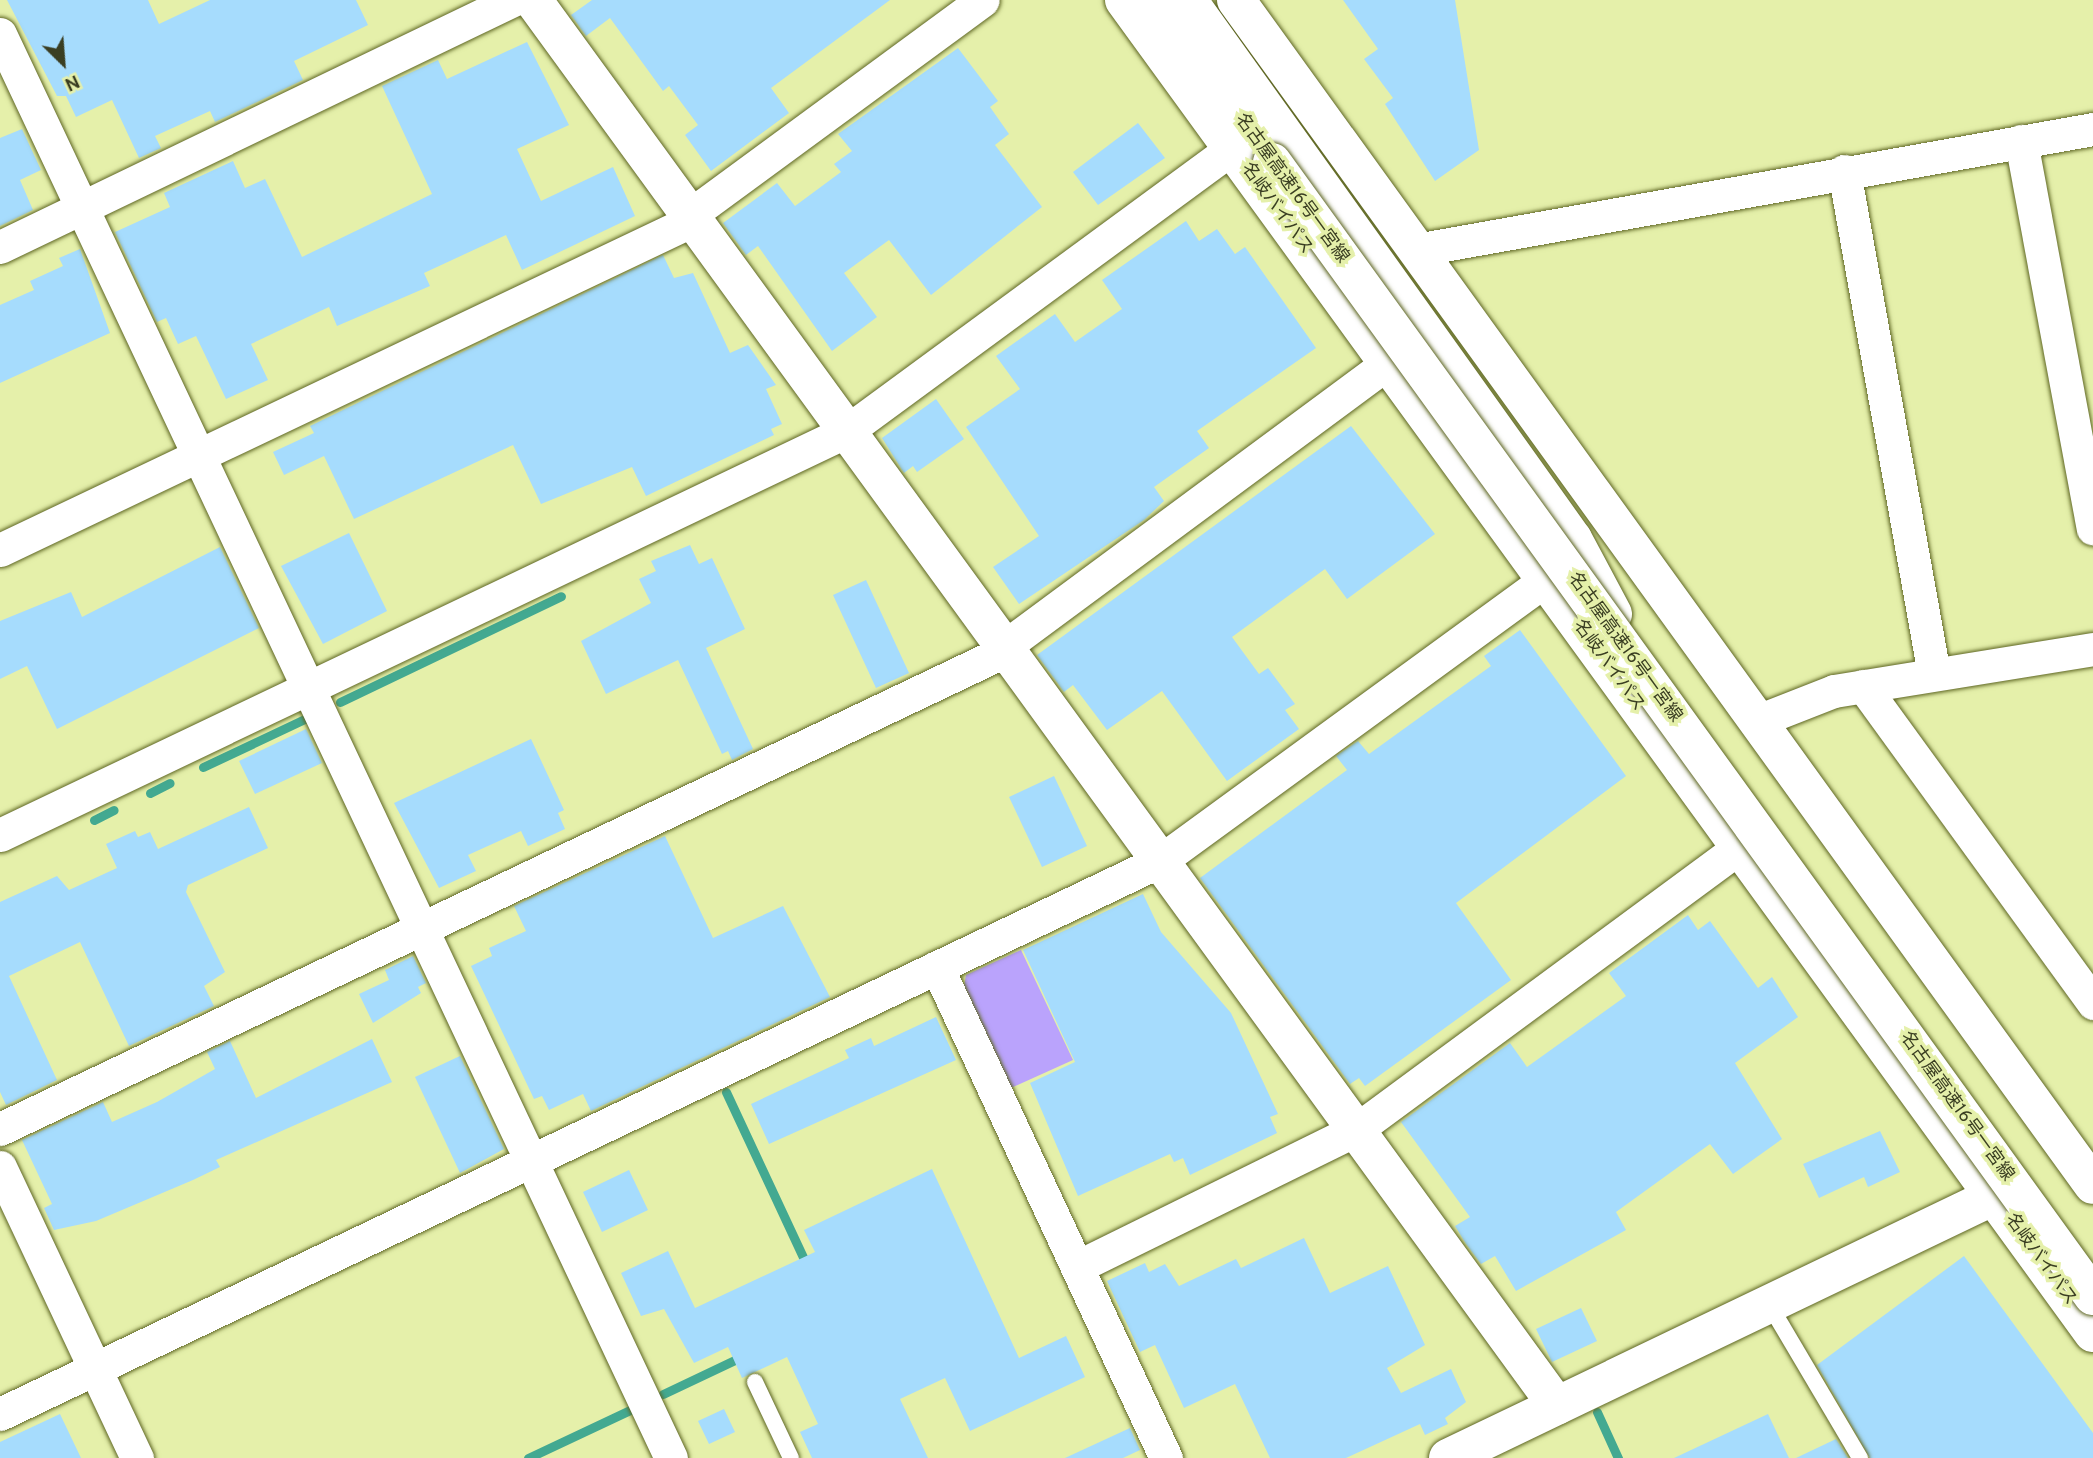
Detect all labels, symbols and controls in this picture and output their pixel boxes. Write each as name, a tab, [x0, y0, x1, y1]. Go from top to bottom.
north arrow	[28, 28, 98, 98]
text: N	[61, 68, 83, 96]
street label: 名古屋高速16号一宮線	[1230, 110, 1352, 268]
street label: 名岐バイパス	[1236, 159, 1316, 259]
street label: 名古屋高速16号一宮線	[1563, 569, 1685, 727]
street label: 名岐バイパス	[1568, 616, 1648, 716]
street label: 名古屋高速16号一宮線	[1895, 1028, 2017, 1186]
street label: 名岐バイパス	[2000, 1210, 2080, 1310]

